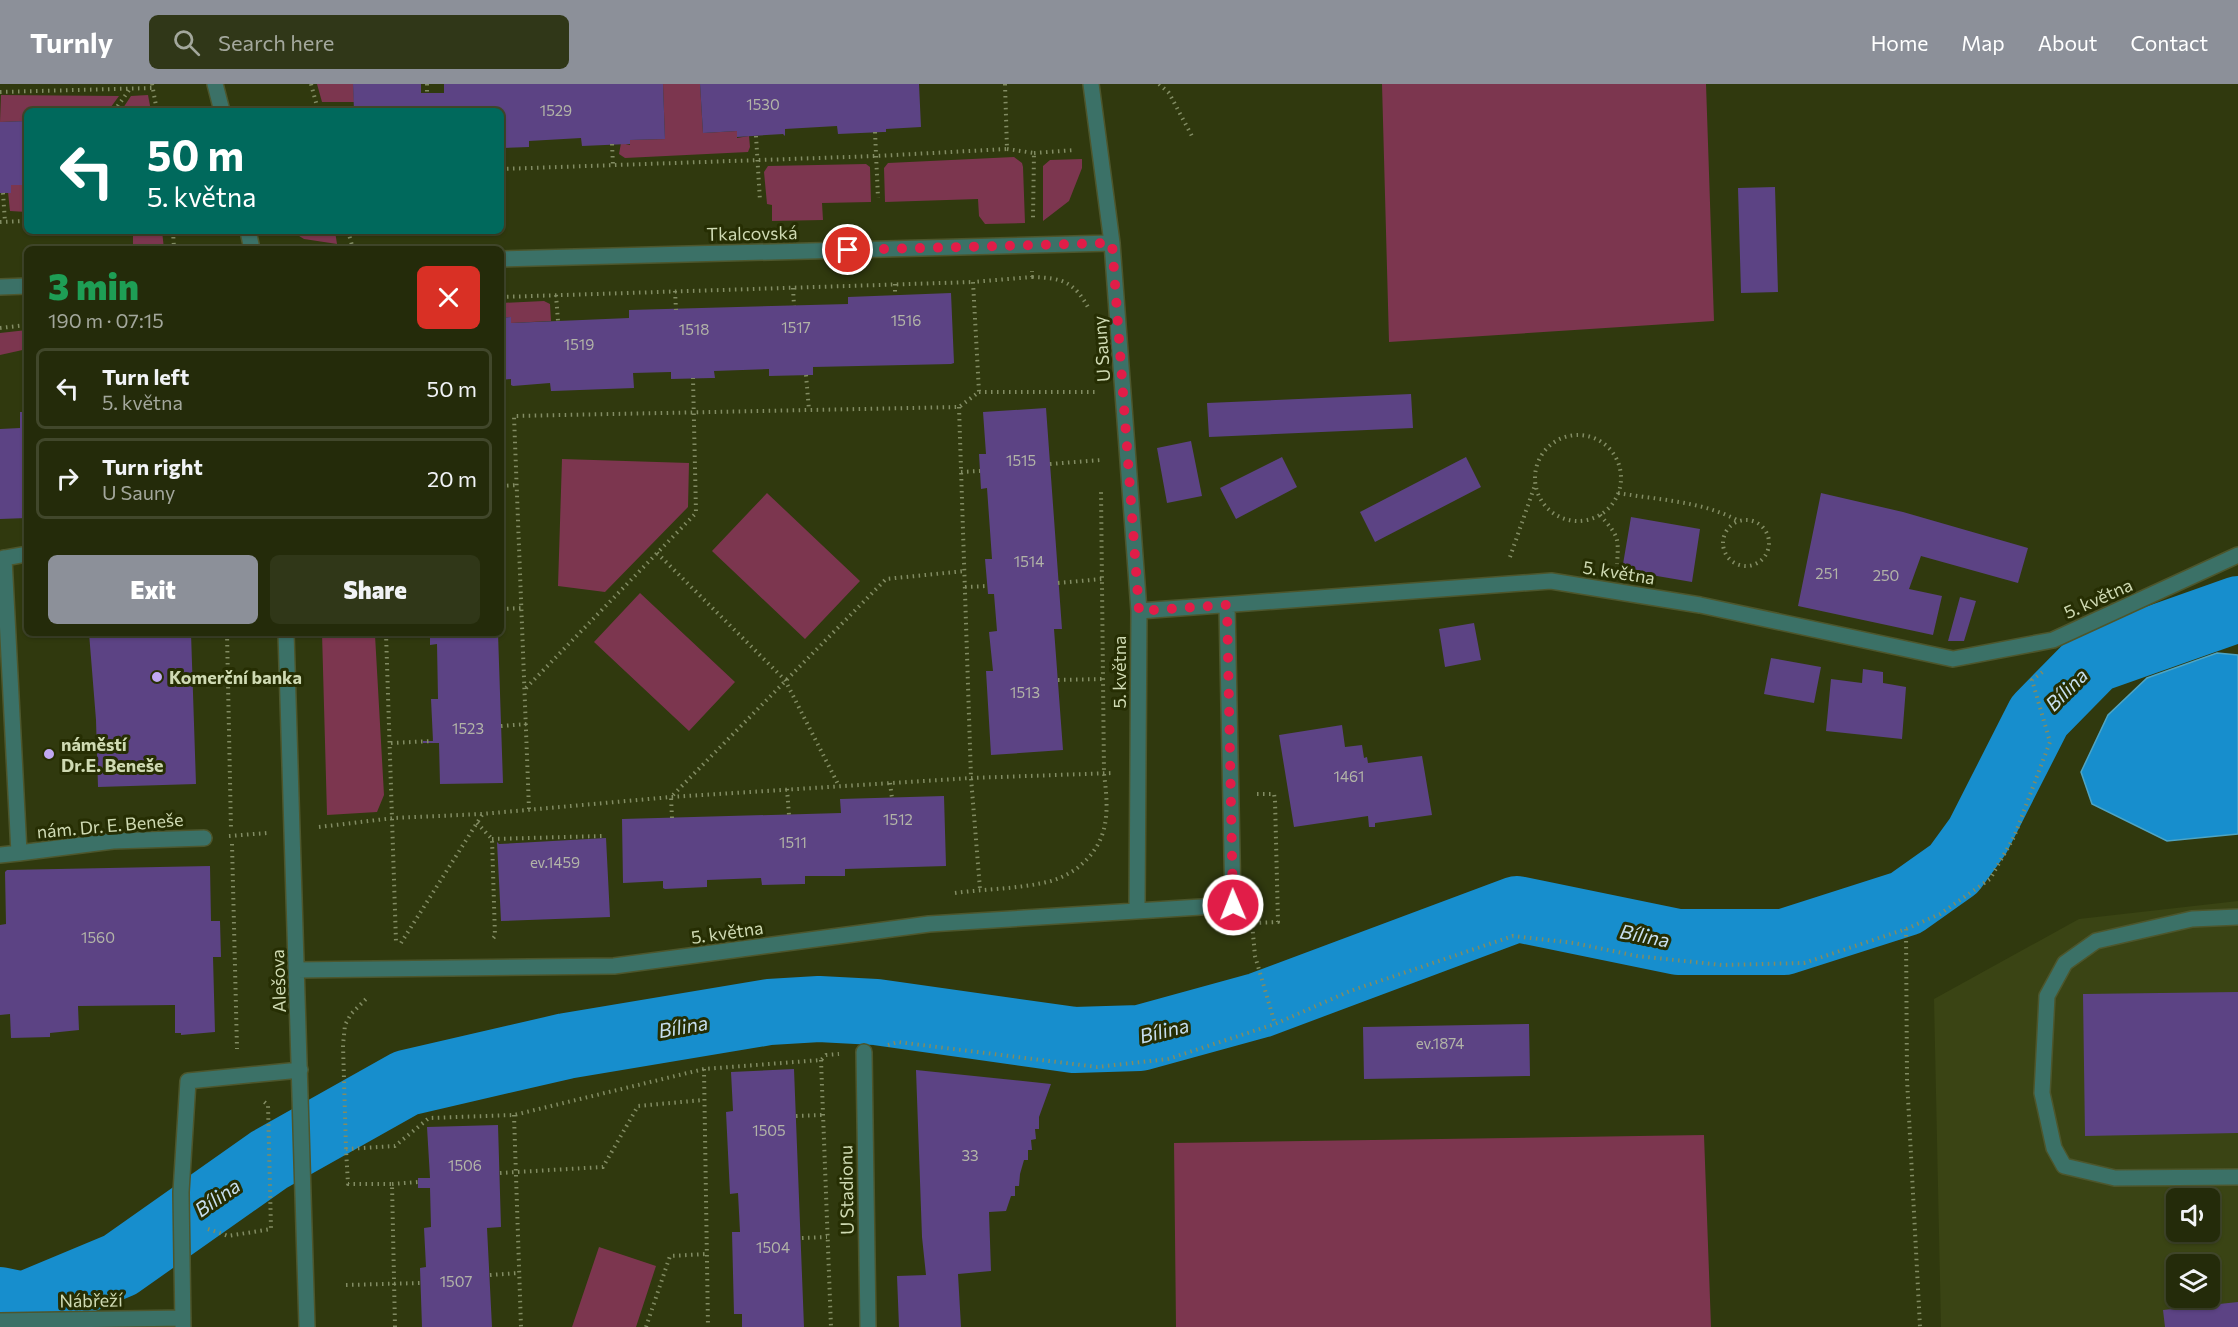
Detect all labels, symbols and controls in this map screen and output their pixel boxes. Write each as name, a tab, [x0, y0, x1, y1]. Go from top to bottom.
search box	[149, 15, 569, 69]
text: Turnly	[30, 25, 113, 59]
icon: search	[170, 26, 203, 59]
text: Search here	[218, 29, 334, 56]
text: Home	[1871, 30, 1928, 55]
text: Map	[1961, 30, 2005, 55]
text: About	[2038, 30, 2097, 55]
text: Contact	[2130, 30, 2208, 55]
house number: 1530	[746, 95, 780, 113]
house number: 1529	[540, 101, 572, 119]
text: 50 m	[147, 128, 244, 180]
icon: left	[48, 132, 126, 210]
text: 5. května	[147, 180, 256, 213]
street label: Tkalcovská	[706, 221, 798, 245]
pin	[822, 224, 873, 275]
icon: arrive	[831, 233, 864, 266]
text: 3 min	[48, 263, 139, 307]
button: close	[417, 266, 480, 329]
text: 190 m · 07:15	[48, 308, 164, 332]
house number: 1516	[891, 311, 921, 329]
street label: U Sauny	[1088, 315, 1114, 383]
house number: 1517	[781, 318, 811, 336]
house number: 1518	[679, 320, 709, 338]
house number: 1519	[564, 335, 594, 353]
text: Turn left	[102, 363, 189, 390]
icon: left	[51, 372, 84, 405]
text: 50 m	[427, 375, 477, 402]
text: 5. května	[102, 390, 183, 414]
house number: 1515	[1006, 451, 1036, 469]
text: Turn right	[102, 453, 203, 480]
icon: right	[51, 462, 84, 495]
text: 20 m	[427, 465, 477, 492]
text: U Sauny	[102, 480, 175, 504]
house number: 1514	[1014, 552, 1044, 570]
button: Exit	[48, 555, 258, 624]
button: Share	[270, 555, 480, 624]
street label: 5. května	[1581, 555, 1657, 589]
house number: 251	[1815, 564, 1839, 582]
house number: 250	[1873, 566, 1899, 584]
street label: 5. května	[2060, 573, 2136, 623]
street label: 5. května	[1108, 636, 1130, 708]
water label: Bílina	[2040, 663, 2092, 715]
place label: Komerční banka	[169, 666, 302, 688]
marker: Komerční banka	[150, 670, 164, 684]
house number: 1513	[1010, 683, 1040, 701]
house number: 1523	[452, 719, 484, 737]
place label: náměstí Dr.E. Beneše	[61, 733, 164, 776]
marker: náměstí Dr.E. Beneše	[42, 747, 56, 761]
house number: 1461	[1334, 767, 1364, 785]
street label: nám. Dr. E. Beneše	[36, 808, 184, 842]
house number: 1512	[883, 810, 913, 828]
house number: 1511	[779, 833, 807, 851]
house number: ev.1459	[530, 853, 580, 871]
position arrow	[1201, 873, 1265, 937]
street label: 5. května	[689, 916, 765, 948]
water label: Bílina	[1618, 918, 1672, 952]
house number: 1560	[81, 928, 115, 946]
street label: Alešova	[266, 949, 290, 1013]
water label: Bílina	[656, 1010, 710, 1042]
water label: Bílina	[1137, 1012, 1191, 1048]
house number: ev.1874	[1416, 1034, 1464, 1052]
house number: 1505	[752, 1121, 786, 1139]
street label: U Stadionu	[834, 1145, 858, 1235]
house number: 33	[961, 1146, 979, 1164]
house number: 1506	[448, 1156, 482, 1174]
water label: Bílina	[190, 1173, 244, 1221]
map controls	[2166, 1188, 2220, 1308]
button: sound	[2166, 1188, 2220, 1242]
house number: 1504	[756, 1238, 790, 1256]
button: layers	[2166, 1254, 2220, 1308]
house number: 1507	[440, 1272, 472, 1290]
street label: Nábřeží	[59, 1288, 124, 1312]

